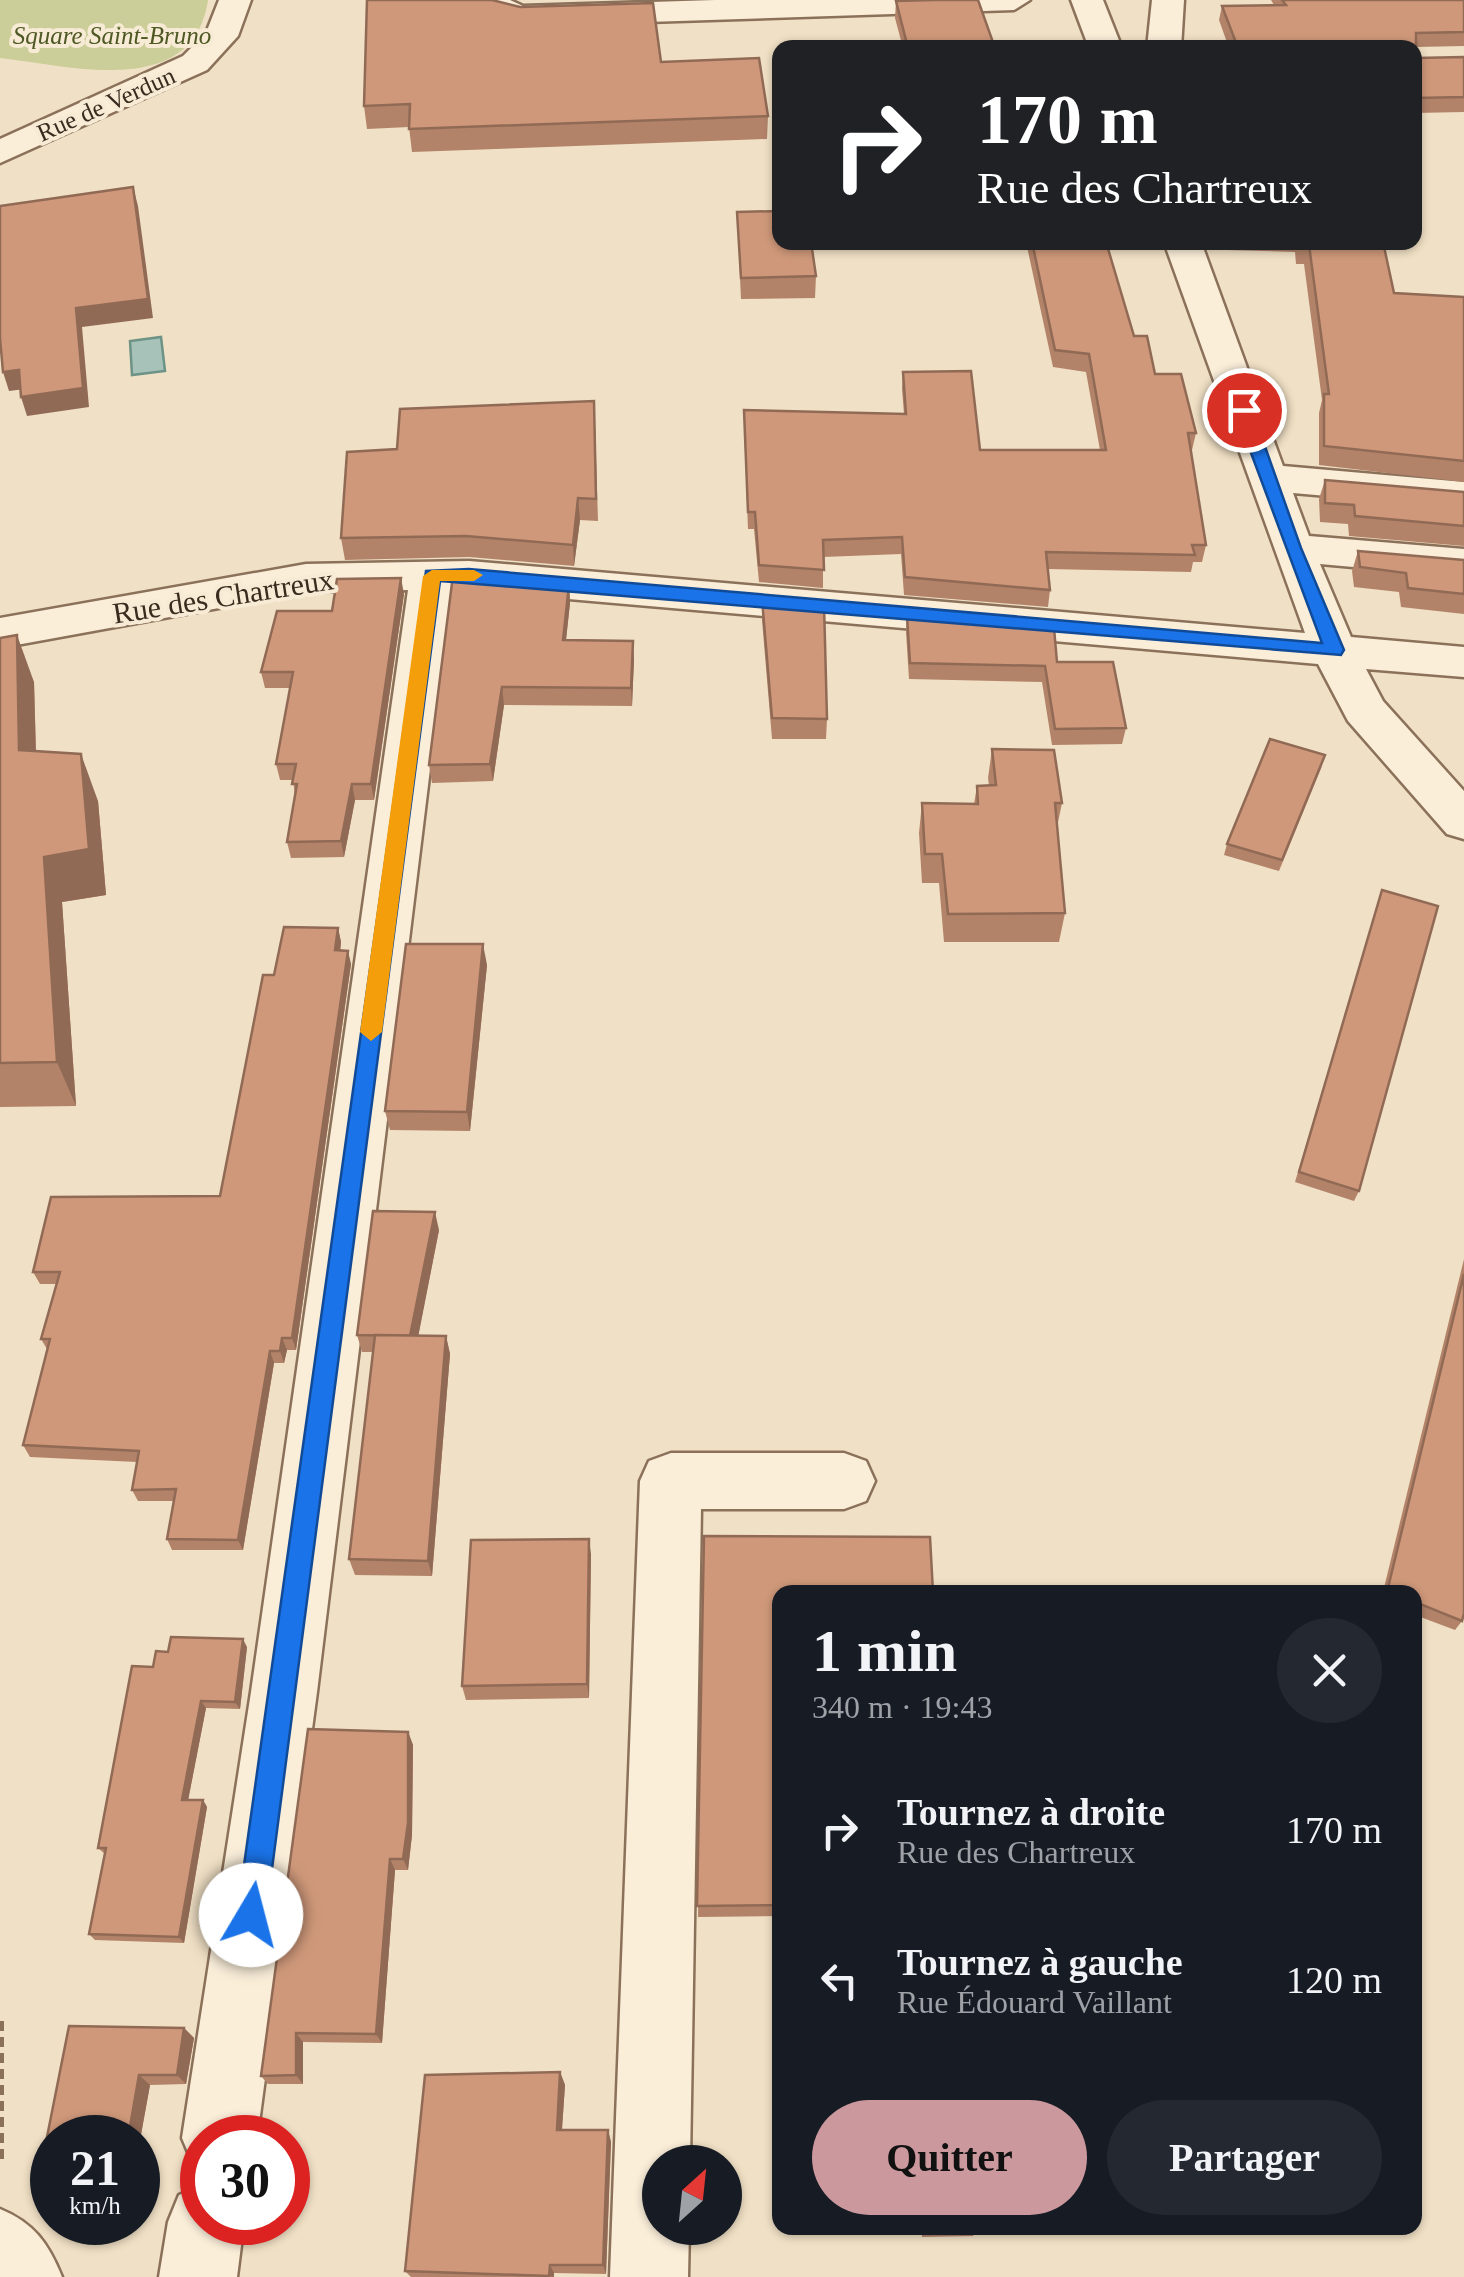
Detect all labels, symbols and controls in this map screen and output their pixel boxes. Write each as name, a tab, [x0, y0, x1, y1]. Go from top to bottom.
park label: Square Saint-Bruno	[13, 22, 211, 49]
street label: Rue de Verdun	[33, 61, 180, 146]
icon: right	[812, 80, 942, 210]
text: 170 m	[977, 81, 1158, 158]
text: Rue des Chartreux	[977, 163, 1312, 213]
pin	[1202, 368, 1287, 453]
icon: arrive	[1217, 383, 1272, 438]
street label: Rue des Chartreux	[110, 562, 336, 630]
text: 1 min	[812, 1618, 957, 1684]
button: close	[1277, 1618, 1382, 1723]
text: 340 m · 19:43	[812, 1689, 992, 1725]
text: Tournez à droite	[897, 1791, 1165, 1833]
icon: right	[812, 1803, 867, 1858]
text: 170 m	[1286, 1809, 1382, 1851]
text: Rue des Chartreux	[897, 1834, 1135, 1870]
position arrow	[199, 1863, 303, 1967]
text: Tournez à gauche	[897, 1941, 1183, 1983]
icon: left	[812, 1953, 867, 2008]
text: 120 m	[1286, 1959, 1382, 2001]
text: Rue Édouard Vaillant	[897, 1984, 1172, 2020]
button: Quitter	[812, 2100, 1087, 2215]
button: Partager	[1107, 2100, 1382, 2215]
speed limit sign: 30	[180, 2115, 310, 2245]
text: 21	[70, 2140, 120, 2196]
north arrow	[642, 2145, 742, 2245]
map controls	[642, 2145, 742, 2245]
text: km/h	[69, 2192, 121, 2219]

